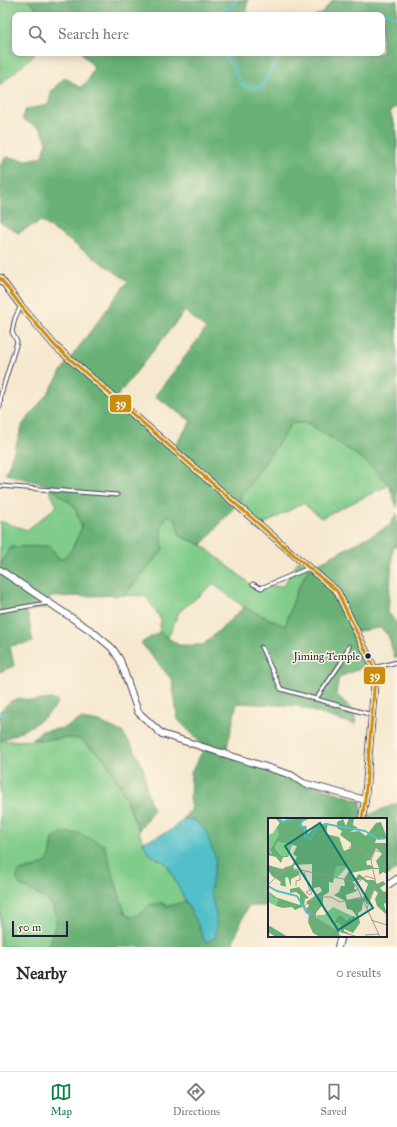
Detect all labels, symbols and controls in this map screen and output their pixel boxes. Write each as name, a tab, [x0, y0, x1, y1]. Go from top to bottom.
search box	[12, 12, 385, 56]
icon: search	[26, 23, 48, 45]
text: Search here	[58, 25, 129, 43]
line badge: 39	[109, 394, 132, 413]
text: 39	[116, 397, 126, 411]
place label: Jiming Temple	[292, 650, 360, 664]
marker: Jiming Temple	[363, 651, 373, 661]
line badge: 39	[363, 666, 386, 685]
text: 39	[370, 669, 380, 683]
inset map	[268, 818, 387, 937]
scale bar	[12, 919, 68, 938]
text: 50 m	[18, 921, 41, 934]
text: Nearby	[16, 963, 67, 984]
text: 0 results	[336, 965, 381, 981]
tab: Map	[50, 1081, 72, 1118]
tab: Directions	[173, 1081, 220, 1118]
tab: Saved	[321, 1081, 347, 1118]

